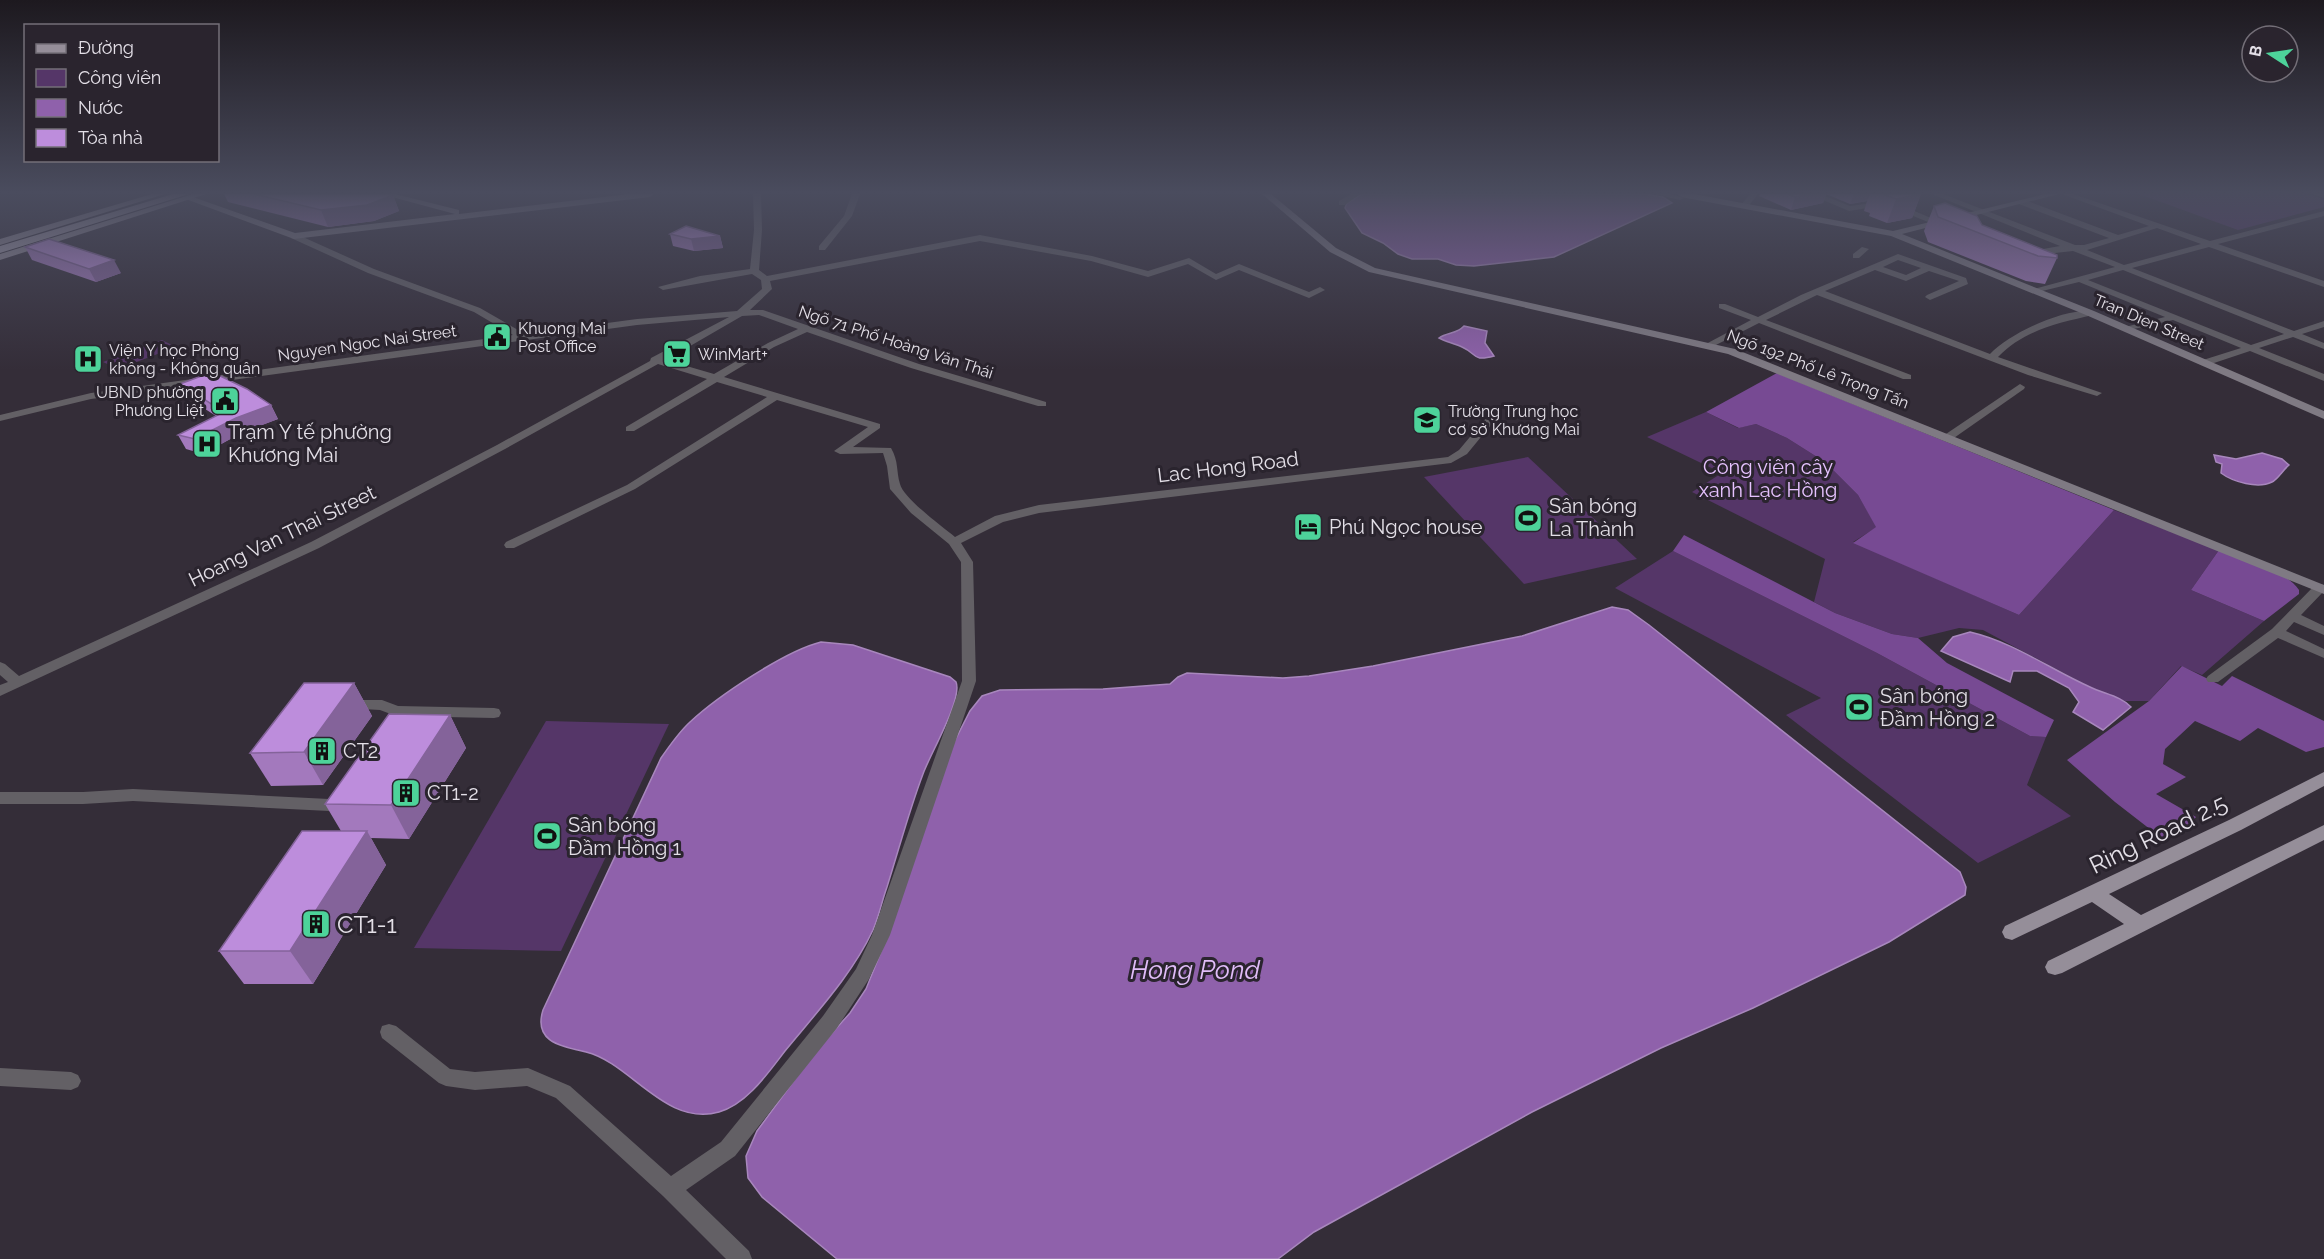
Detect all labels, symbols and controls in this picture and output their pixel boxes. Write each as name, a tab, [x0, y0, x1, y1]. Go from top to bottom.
legend	[24, 24, 219, 162]
north arrow	[2240, 24, 2300, 84]
text: Đường	[78, 37, 134, 58]
text: B	[2245, 44, 2266, 58]
text: Công viên	[78, 67, 161, 88]
text: Nước	[78, 97, 123, 118]
text: Tòa nhà	[78, 127, 143, 148]
street label: Tran Dien Street	[2091, 290, 2208, 354]
street label: Ngõ 71 Phố Hoàng Văn Thái	[796, 301, 996, 383]
place label: Khuong Mai Post Office	[518, 319, 606, 356]
street label: Nguyen Ngoc Nai Street	[276, 321, 458, 365]
public building icon: Khuong Mai Post Office	[481, 321, 513, 353]
street label: Ngõ 192 Phố Lê Trọng Tấn	[1724, 326, 1912, 412]
supermarket icon: WinMart+	[661, 338, 693, 370]
place label: Viện Y học Phòng không - Không quân	[109, 341, 260, 378]
hospital icon: Viện Y học Phòng không - Không quân	[72, 343, 104, 375]
place label: WinMart+	[698, 345, 768, 364]
place label: UBND phường Phương Liệt	[96, 383, 205, 420]
public building icon: UBND phường Phương Liệt	[209, 385, 241, 417]
place label: Trường Trung học cơ sở Khương Mai	[1448, 402, 1580, 439]
school or university icon: Trường Trung học cơ sở Khương Mai	[1411, 404, 1443, 436]
place label: Trạm Y tế phường Khương Mai	[228, 420, 392, 467]
hospital icon: Trạm Y tế phường Khương Mai	[191, 428, 223, 460]
street label: Lac Hong Road	[1156, 446, 1300, 488]
park label: Công viên cây xanh Lạc Hồng	[1699, 455, 1837, 502]
street label: Hoang Van Thai Street	[185, 480, 380, 592]
place label: Sân bóng La Thành	[1549, 494, 1637, 541]
sports icon: Sân bóng La Thành	[1512, 502, 1544, 534]
hotel icon: Phú Ngọc house	[1292, 511, 1324, 543]
place label: Phú Ngọc house	[1329, 515, 1483, 539]
place label: Sân bóng Đầm Hồng 2	[1880, 684, 1995, 731]
sports icon: Sân bóng Đầm Hồng 2	[1843, 691, 1875, 723]
building icon: CT2	[306, 735, 338, 767]
place label: CT2	[343, 739, 378, 763]
building icon: CT1-2	[390, 777, 422, 809]
place label: CT1-2	[427, 781, 479, 805]
street label: Ring Road 2.5	[2084, 788, 2232, 880]
place label: Sân bóng Đầm Hồng 1	[568, 813, 682, 860]
sports icon: Sân bóng Đầm Hồng 1	[531, 820, 563, 852]
building icon: CT1-1	[300, 908, 332, 940]
place label: CT1-1	[337, 910, 397, 939]
water label: Hong Pond	[1130, 955, 1260, 985]

